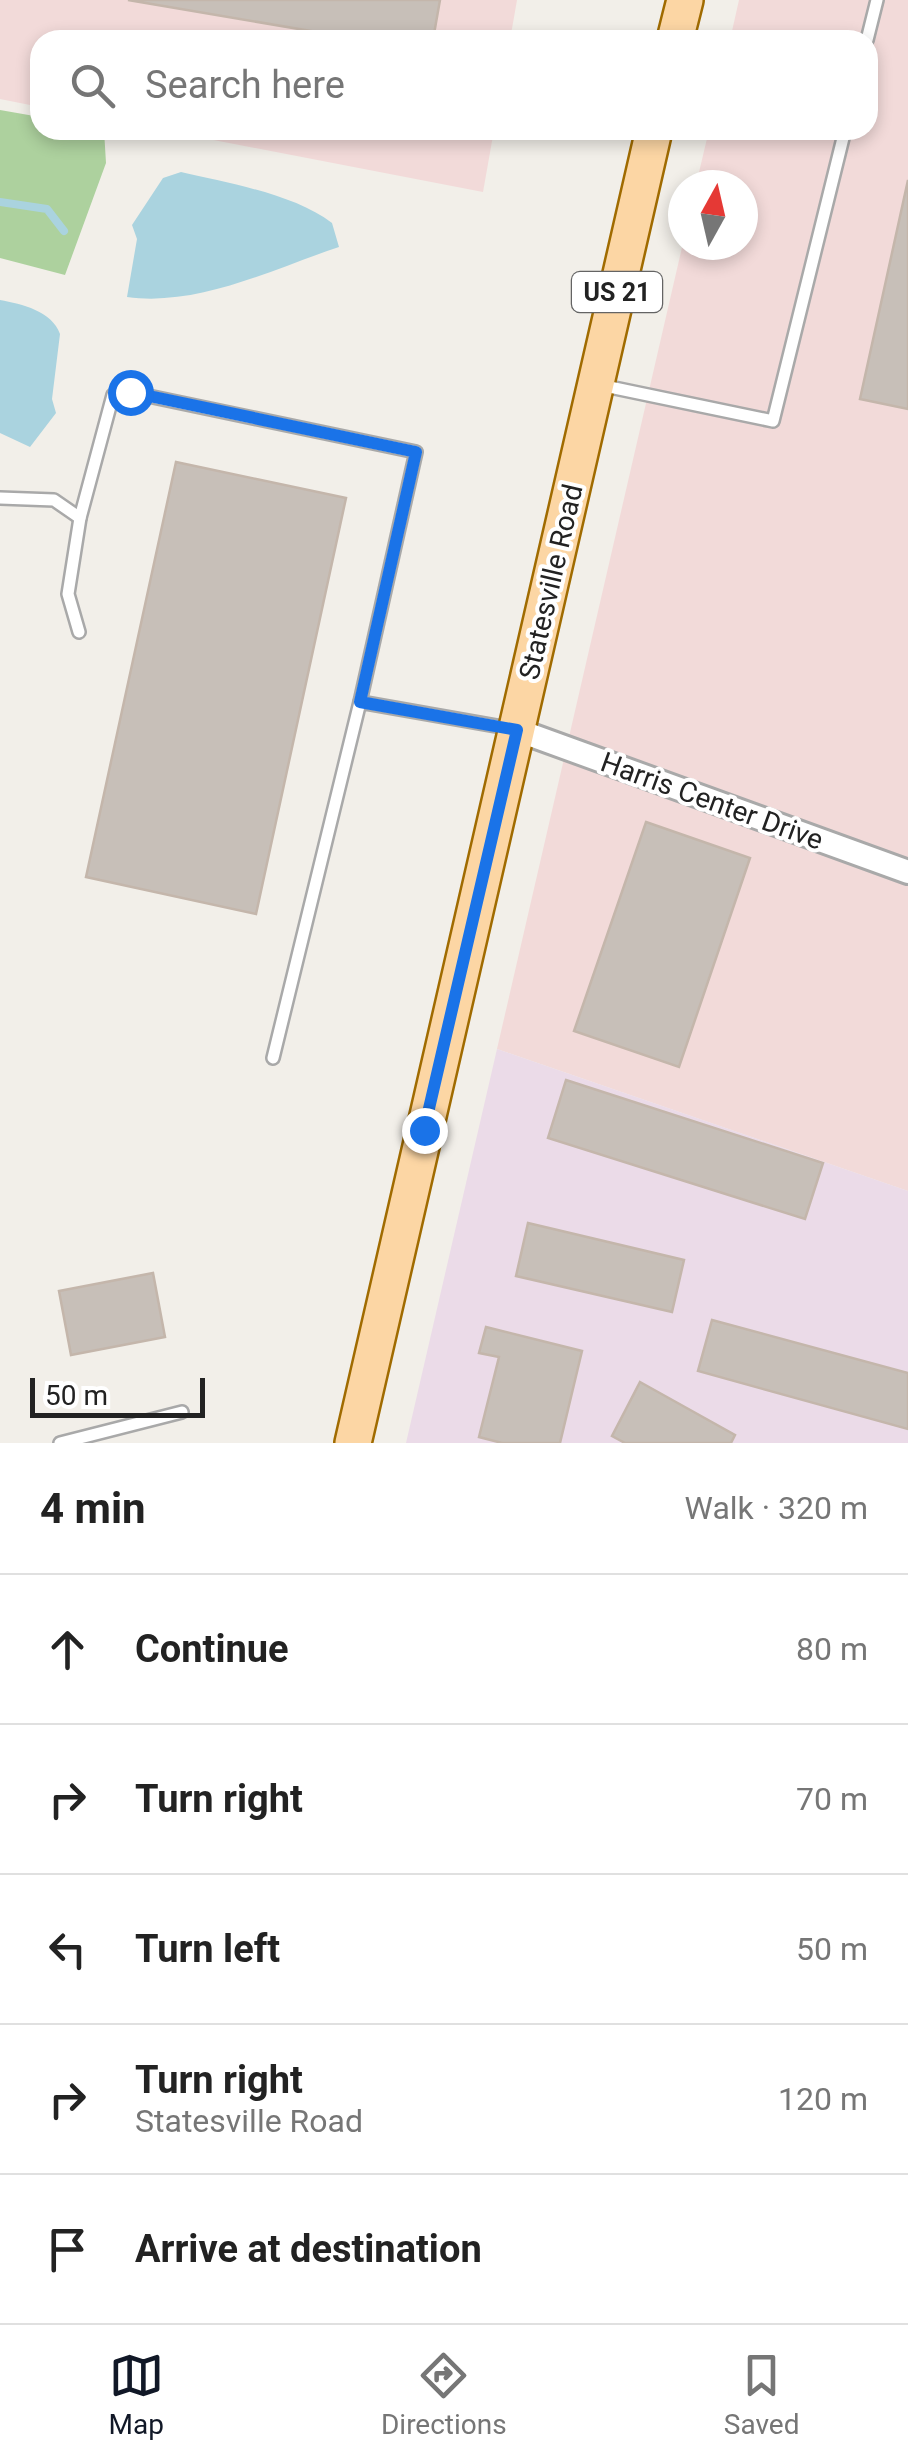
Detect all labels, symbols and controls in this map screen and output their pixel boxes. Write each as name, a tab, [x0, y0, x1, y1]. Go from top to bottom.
search box	[30, 30, 878, 140]
icon: search	[65, 58, 120, 113]
text: Search here	[145, 63, 345, 107]
north arrow	[668, 170, 758, 260]
road number: US 21	[572, 272, 662, 312]
route start	[108, 370, 154, 416]
street label: Statesville Road	[512, 481, 590, 683]
street label: Harris Center Drive	[596, 745, 828, 857]
route end	[402, 1108, 448, 1154]
scale bar	[30, 1373, 205, 1418]
text: 50 m	[45, 1379, 108, 1412]
text: 4 min	[40, 1484, 146, 1533]
text: Walk · 320 m	[685, 1489, 868, 1527]
icon: ahead	[40, 1622, 95, 1677]
text: Continue	[135, 1627, 289, 1671]
text: 80 m	[796, 1630, 868, 1668]
icon: right	[40, 1772, 95, 1827]
text: Turn right	[135, 1777, 303, 1821]
text: 70 m	[796, 1780, 868, 1818]
icon: left	[40, 1922, 95, 1977]
text: Turn left	[135, 1927, 280, 1971]
text: 50 m	[796, 1930, 868, 1968]
text: Turn right	[135, 2058, 303, 2102]
icon: right	[40, 2072, 95, 2127]
text: 120 m	[778, 2080, 868, 2118]
text: Statesville Road	[135, 2102, 363, 2140]
icon: arrive	[40, 2222, 95, 2277]
text: Arrive at destination	[135, 2227, 482, 2271]
tab: Map	[109, 2348, 164, 2441]
tab: Directions	[381, 2348, 507, 2441]
tab: Saved	[724, 2348, 799, 2441]

